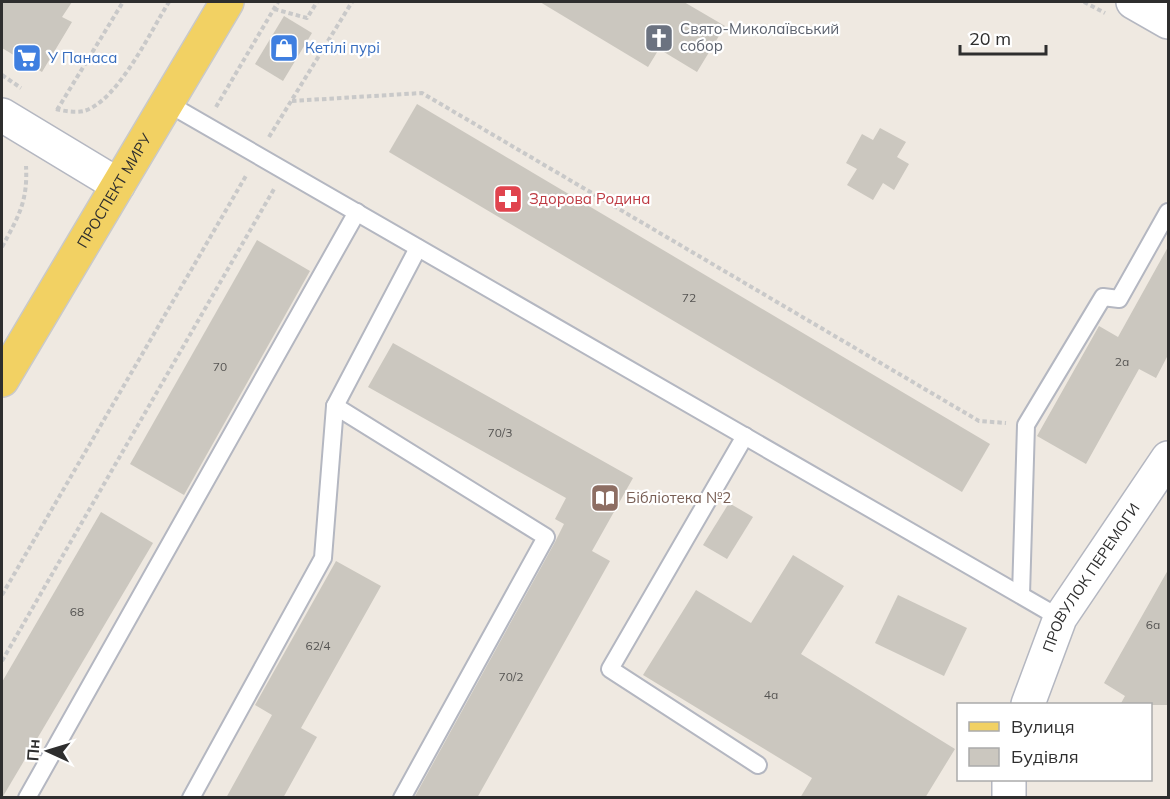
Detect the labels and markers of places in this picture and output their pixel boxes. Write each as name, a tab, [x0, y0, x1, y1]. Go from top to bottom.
place label: Свято-Миколаївський собор	[680, 19, 839, 55]
church icon: Свято-Миколаївський собор	[643, 22, 675, 54]
shop icon: Кетілі пурі	[268, 32, 300, 64]
place label: Кетілі пурі	[305, 38, 380, 57]
supermarket icon: У Панаса	[11, 42, 43, 74]
place label: У Панаса	[47, 48, 117, 67]
pharmacy icon: Здорова Родина	[492, 183, 524, 215]
place label: Здорова Родина	[529, 189, 650, 208]
library icon: Бібліотека №2	[589, 482, 621, 514]
place label: Бібліотека №2	[626, 488, 731, 507]

